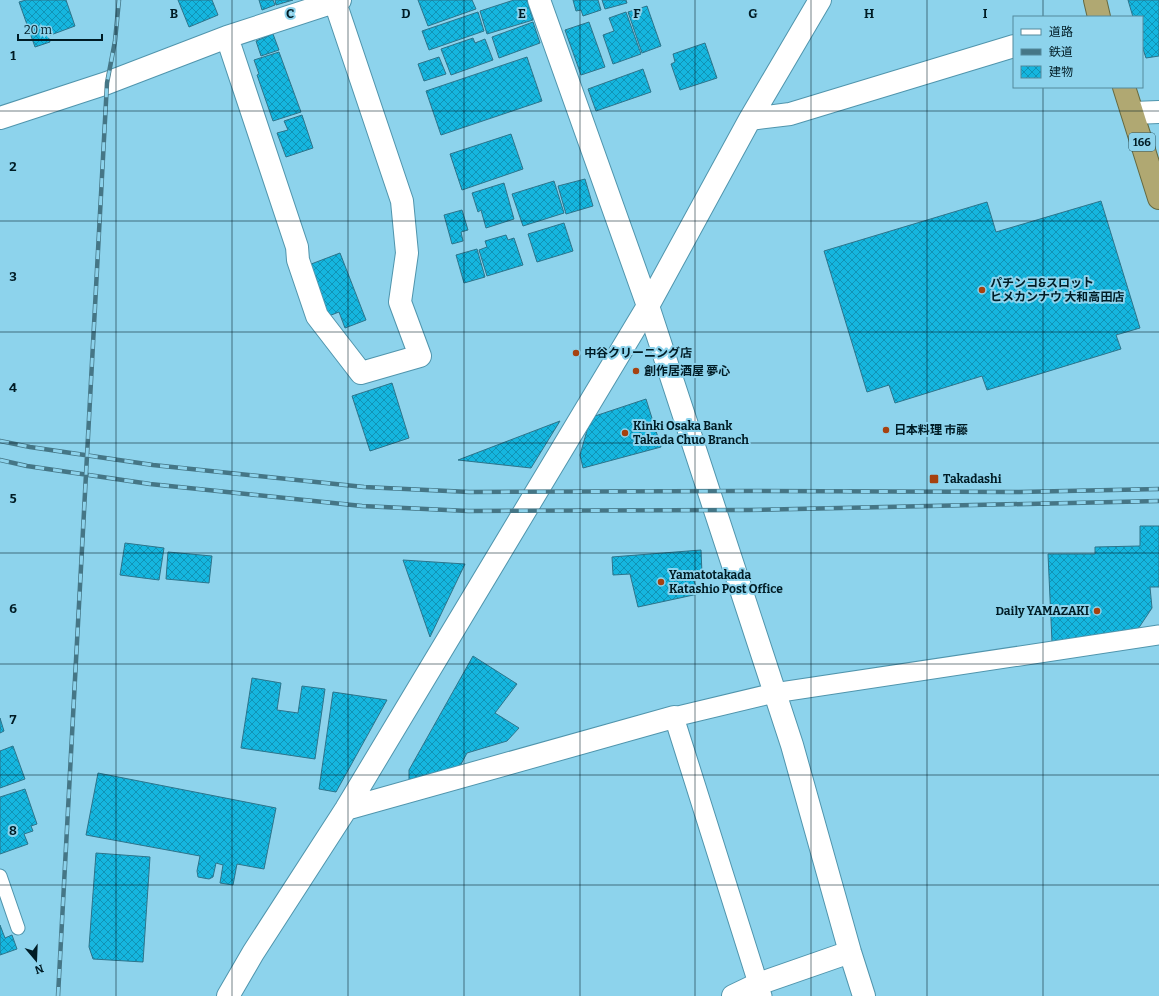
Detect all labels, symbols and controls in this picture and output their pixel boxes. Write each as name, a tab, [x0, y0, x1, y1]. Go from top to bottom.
text: B	[170, 6, 178, 21]
text: C	[286, 6, 294, 21]
text: D	[401, 6, 411, 21]
text: E	[518, 6, 526, 21]
text: F	[633, 6, 641, 21]
text: G	[748, 6, 758, 21]
text: H	[864, 6, 874, 21]
text: I	[983, 6, 988, 21]
scale bar	[18, 16, 102, 42]
legend	[1013, 16, 1143, 88]
text: 20 m	[24, 23, 53, 37]
text: 道路	[1049, 25, 1073, 39]
text: 鉄道	[1049, 45, 1073, 59]
text: 1	[10, 48, 16, 63]
text: 建物	[1049, 65, 1073, 79]
road number: 166	[1129, 133, 1155, 151]
text: 2	[9, 159, 17, 174]
text: 3	[9, 269, 17, 284]
place label: パチンコ&スロット ヒメカンナウ 大和高田店	[990, 276, 1124, 304]
marker: パチンコ&スロット ヒメカンナウ 大和高田店	[977, 285, 987, 295]
place label: 中谷クリーニング店	[584, 346, 692, 360]
marker: 中谷クリーニング店	[571, 348, 581, 358]
place label: 創作居酒屋 夢心	[644, 364, 730, 378]
marker: 創作居酒屋 夢心	[631, 366, 641, 376]
text: 4	[9, 380, 17, 395]
place label: Kinki Osaka Bank Takada Chuo Branch	[633, 419, 749, 447]
place label: 日本料理 市藤	[894, 423, 968, 437]
marker: 日本料理 市藤	[881, 425, 891, 435]
marker: Kinki Osaka Bank Takada Chuo Branch	[620, 428, 630, 438]
place label: Takadashi	[943, 472, 1002, 486]
marker: Takadashi	[928, 473, 940, 485]
text: 5	[9, 491, 17, 506]
place label: Yamatotakada Katashio Post Office	[669, 568, 783, 596]
marker: Yamatotakada Katashio Post Office	[656, 577, 666, 587]
text: 6	[9, 601, 17, 616]
place label: Daily YAMAZAKI	[996, 604, 1089, 618]
marker: Daily YAMAZAKI	[1092, 606, 1102, 616]
text: 7	[10, 712, 17, 727]
text: 8	[9, 823, 17, 838]
north arrow	[16, 940, 56, 980]
text: N	[32, 961, 45, 977]

